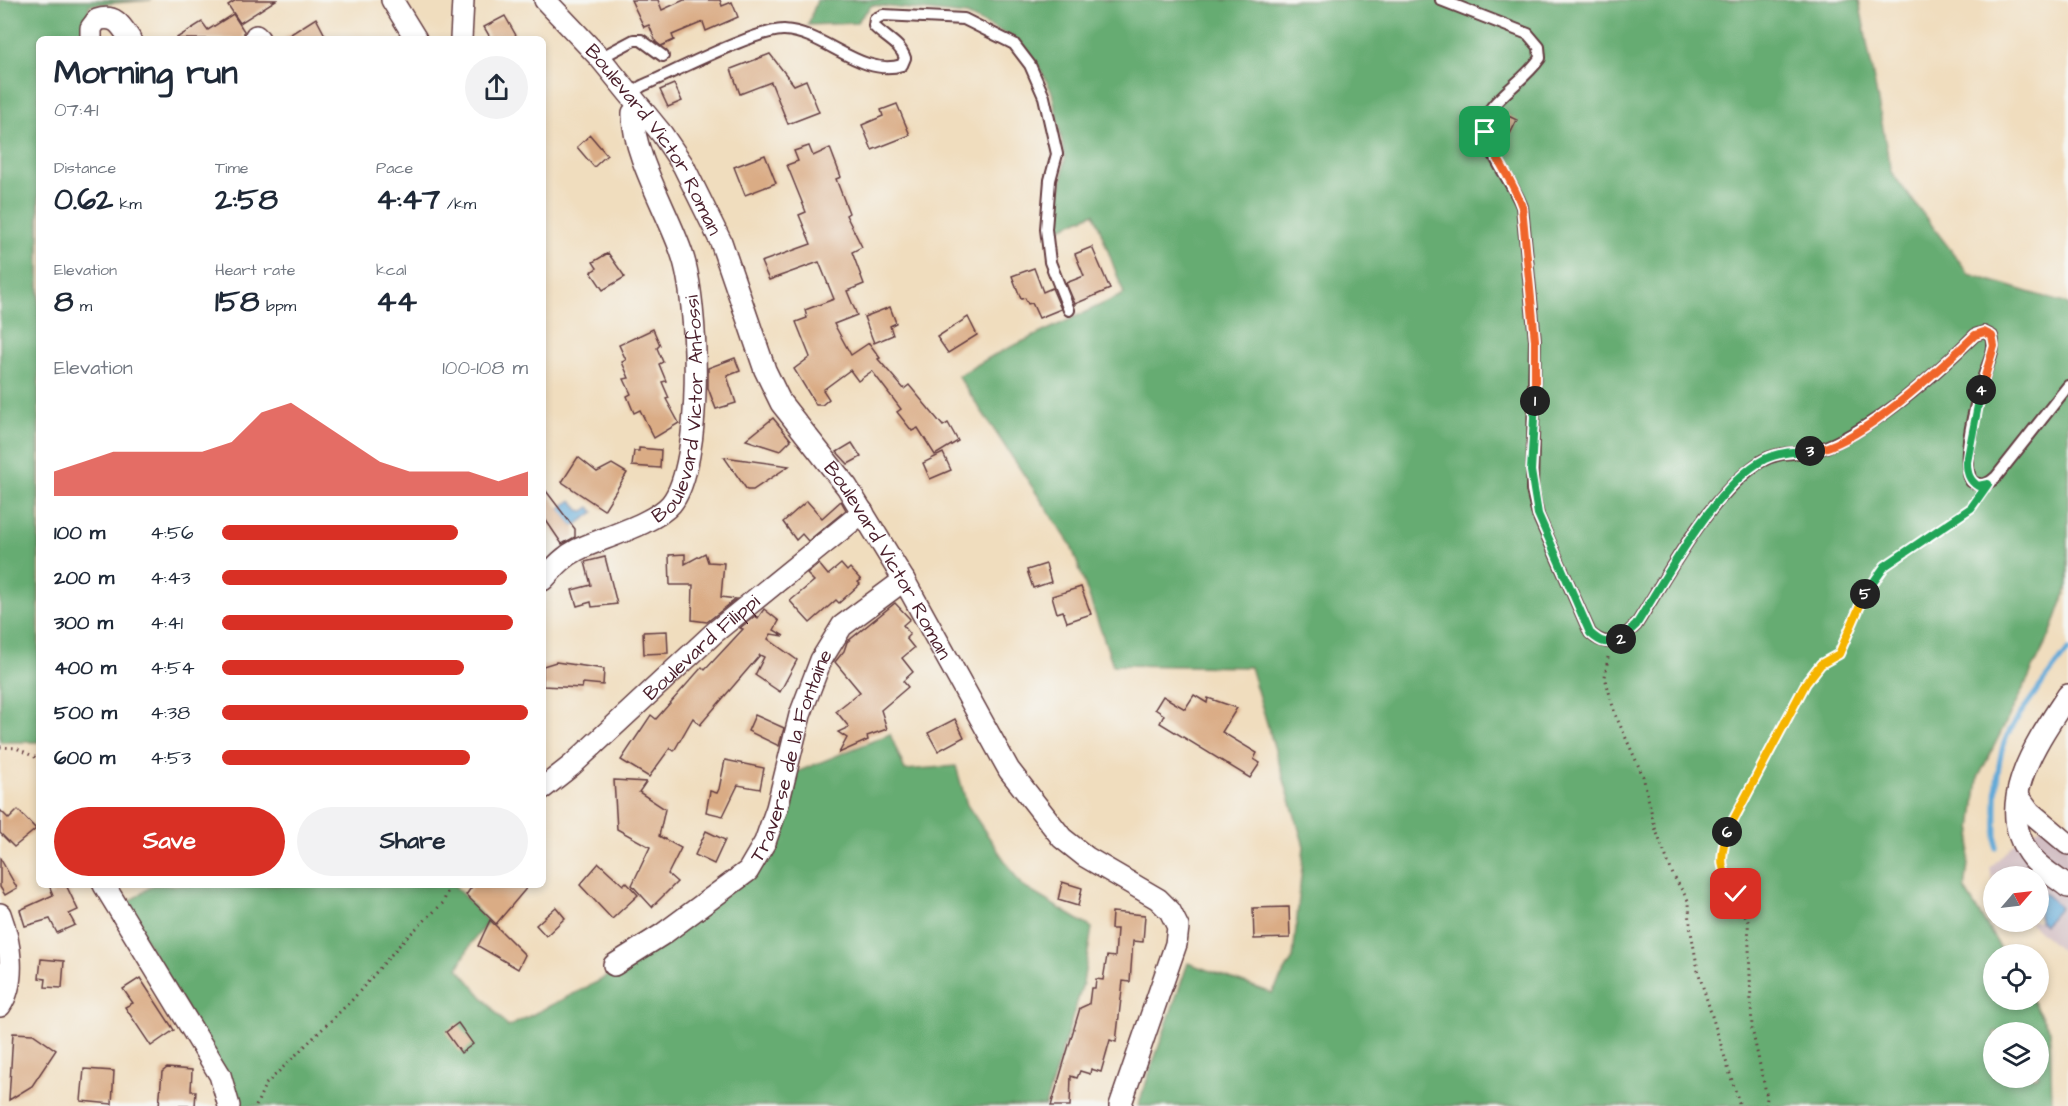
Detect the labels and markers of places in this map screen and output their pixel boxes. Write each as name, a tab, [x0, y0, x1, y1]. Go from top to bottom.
pin	[1459, 106, 1510, 157]
pin: 4	[1966, 375, 1996, 405]
pin: 1	[1520, 386, 1550, 416]
pin: 3	[1795, 436, 1825, 466]
pin: 5	[1850, 579, 1880, 609]
pin: 2	[1606, 624, 1636, 654]
pin: 6	[1712, 817, 1742, 847]
pin	[1710, 868, 1761, 919]

